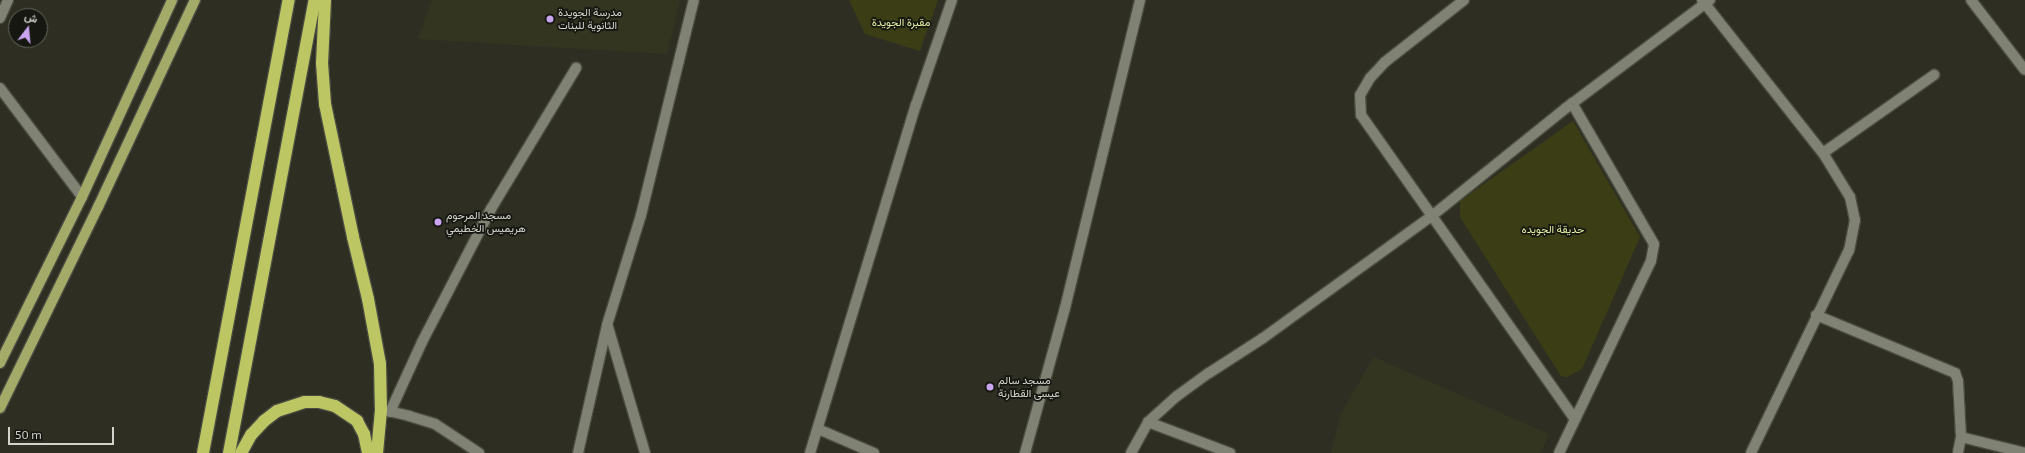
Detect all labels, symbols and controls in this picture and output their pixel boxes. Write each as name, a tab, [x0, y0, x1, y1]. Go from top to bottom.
place label: مدرسة الجويدة الثانوية للبنات	[558, 6, 622, 32]
north arrow	[8, 8, 48, 48]
text: ش	[23, 9, 39, 25]
marker: مدرسة الجويدة الثانوية للبنات	[545, 14, 555, 24]
park label: مقبرة الجويدة	[872, 15, 930, 29]
place label: مسجد المرحوم هريميس الخطيمي	[446, 209, 526, 235]
marker: مسجد المرحوم هريميس الخطيمي	[433, 217, 443, 227]
park label: حديقة الجويده	[1522, 222, 1584, 236]
place label: مسجد سالم عيسى القطارنة	[998, 374, 1060, 400]
marker: مسجد سالم عيسى القطارنة	[985, 382, 995, 392]
scale bar	[10, 419, 116, 445]
text: 50 m	[15, 427, 42, 441]

